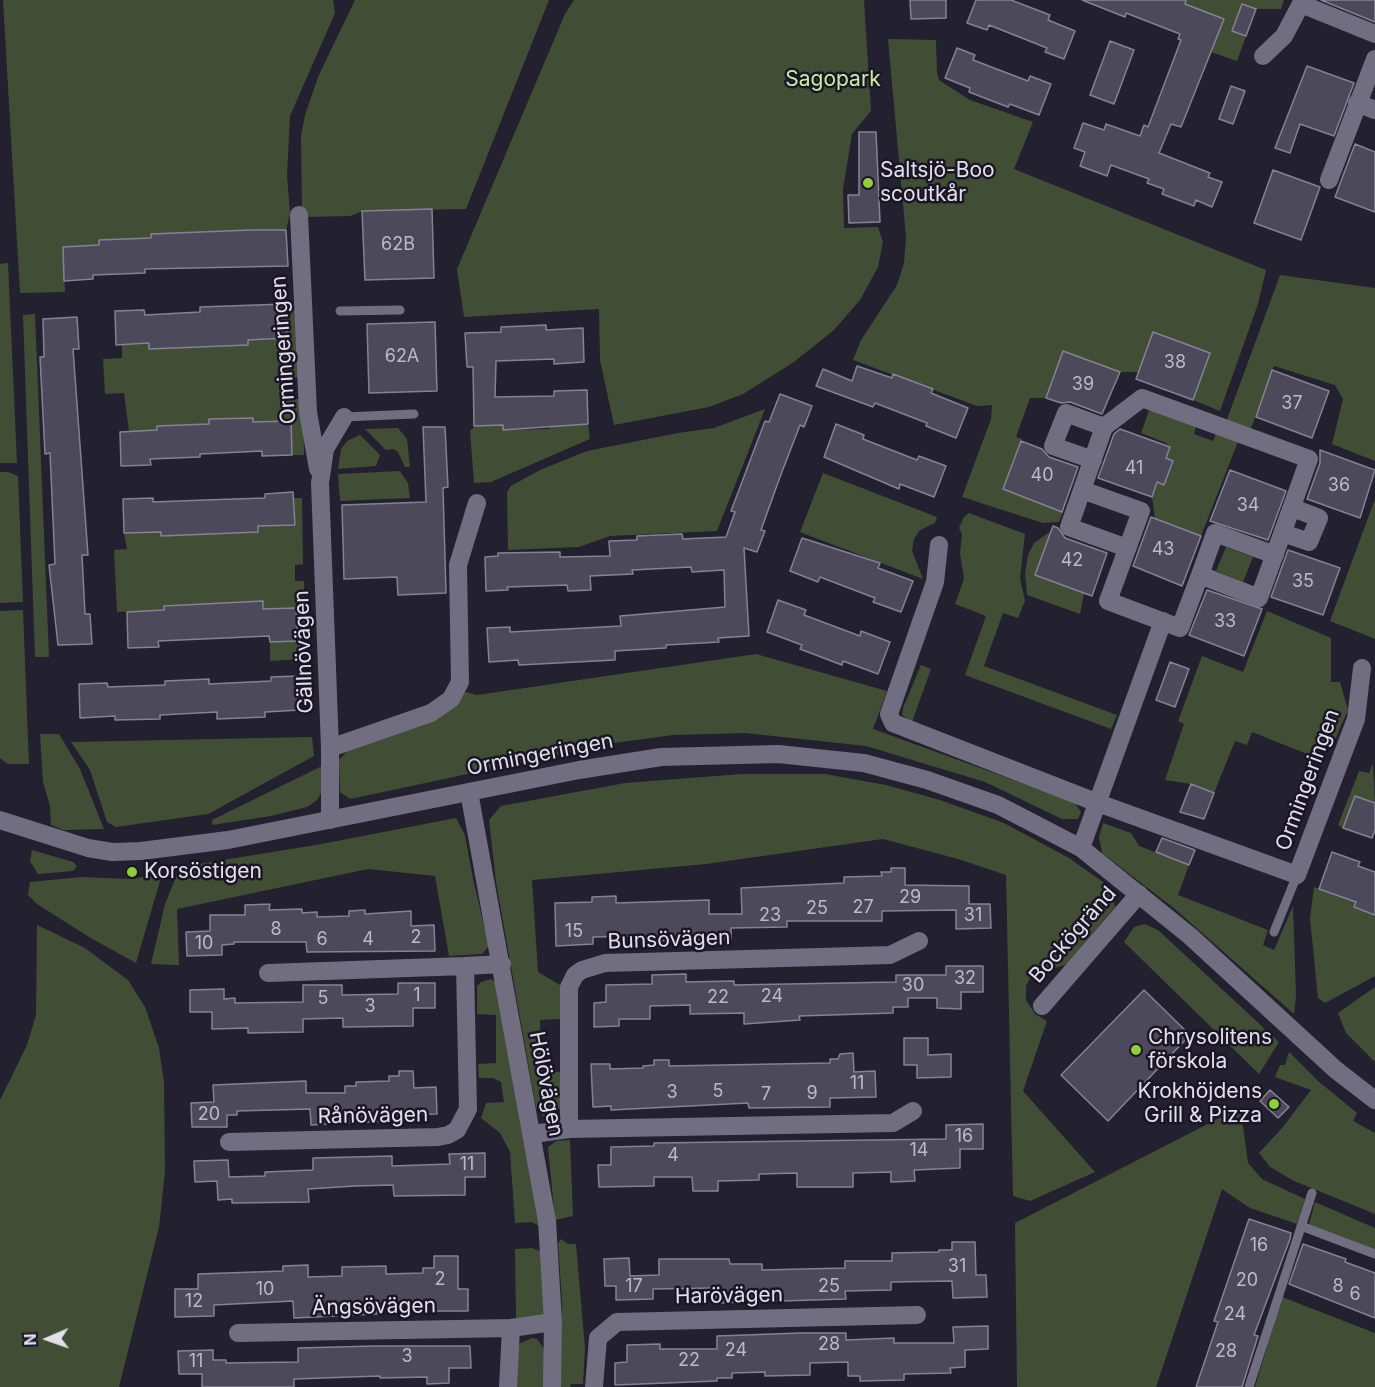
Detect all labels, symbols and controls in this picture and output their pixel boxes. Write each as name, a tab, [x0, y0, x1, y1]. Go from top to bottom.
park label: Sagopark	[785, 67, 881, 93]
place label: Saltsjö-Boo scoutkår	[880, 158, 995, 208]
marker: Saltsjö-Boo scoutkår	[861, 176, 875, 190]
house number: 62B	[381, 234, 415, 256]
street label: Ormingeringen	[266, 275, 302, 425]
house number: 62A	[385, 346, 419, 368]
house number: 38	[1164, 352, 1186, 374]
house number: 39	[1072, 374, 1094, 396]
house number: 37	[1281, 393, 1303, 415]
house number: 41	[1125, 458, 1143, 480]
house number: 40	[1031, 465, 1053, 487]
house number: 36	[1328, 475, 1350, 497]
house number: 34	[1237, 495, 1259, 517]
house number: 43	[1152, 539, 1174, 561]
house number: 42	[1061, 550, 1083, 572]
house number: 35	[1292, 571, 1314, 593]
street label: Gällnövägen	[289, 590, 319, 714]
house number: 33	[1214, 611, 1236, 633]
street label: Ormingeringen	[1271, 706, 1345, 854]
street label: Ormingeringen	[465, 728, 615, 782]
place label: Korsöstigen	[144, 859, 262, 885]
marker: Korsöstigen	[125, 865, 139, 879]
street label: Bockögränd	[1024, 882, 1122, 988]
house number: 29	[899, 887, 921, 909]
house number: 27	[852, 897, 874, 919]
house number: 25	[806, 898, 828, 920]
house number: 23	[759, 905, 781, 927]
house number: 31	[964, 905, 982, 927]
house number: 8	[270, 919, 282, 941]
house number: 15	[565, 921, 583, 943]
street label: Bunsövägen	[607, 925, 731, 955]
house number: 2	[411, 927, 421, 949]
house number: 6	[316, 929, 328, 951]
house number: 4	[362, 929, 374, 951]
house number: 10	[195, 933, 213, 955]
house number: 32	[954, 968, 976, 990]
house number: 30	[902, 975, 924, 997]
house number: 1	[413, 985, 421, 1007]
house number: 24	[761, 986, 783, 1008]
house number: 22	[707, 987, 729, 1009]
house number: 5	[318, 988, 328, 1010]
house number: 3	[364, 996, 376, 1018]
place label: Chrysolitens förskola	[1148, 1025, 1272, 1075]
street label: Hölövägen	[523, 1029, 569, 1139]
marker: Chrysolitens förskola	[1129, 1043, 1143, 1057]
house number: 11	[850, 1073, 864, 1095]
place label: Krokhöjdens Grill & Pizza	[1138, 1079, 1262, 1129]
house number: 5	[713, 1081, 723, 1103]
house number: 3	[666, 1082, 678, 1104]
house number: 9	[806, 1083, 818, 1105]
house number: 7	[761, 1084, 771, 1106]
marker: Krokhöjdens Grill & Pizza	[1267, 1097, 1281, 1111]
street label: Rånövägen	[317, 1102, 429, 1130]
house number: 20	[198, 1104, 220, 1126]
house number: 16	[955, 1126, 973, 1148]
house number: 14	[910, 1140, 928, 1162]
house number: 4	[667, 1145, 679, 1167]
house number: 11	[460, 1154, 474, 1176]
house number: 16	[1250, 1235, 1268, 1257]
house number: 31	[948, 1256, 966, 1278]
house number: 2	[435, 1269, 445, 1291]
house number: 20	[1236, 1270, 1258, 1292]
house number: 17	[625, 1276, 643, 1298]
house number: 25	[818, 1276, 840, 1298]
house number: 8	[1332, 1276, 1344, 1298]
house number: 10	[256, 1279, 274, 1301]
street label: Harövägen	[675, 1282, 783, 1310]
house number: 6	[1349, 1284, 1361, 1306]
house number: 12	[185, 1291, 203, 1313]
street label: Ängsövägen	[312, 1293, 436, 1321]
house number: 24	[1224, 1304, 1246, 1326]
north arrow	[18, 1309, 78, 1369]
text: N	[20, 1333, 40, 1346]
house number: 28	[818, 1334, 840, 1356]
house number: 24	[725, 1340, 747, 1362]
house number: 28	[1215, 1341, 1237, 1363]
house number: 3	[401, 1346, 413, 1368]
house number: 22	[678, 1350, 700, 1372]
house number: 11	[189, 1351, 203, 1373]

